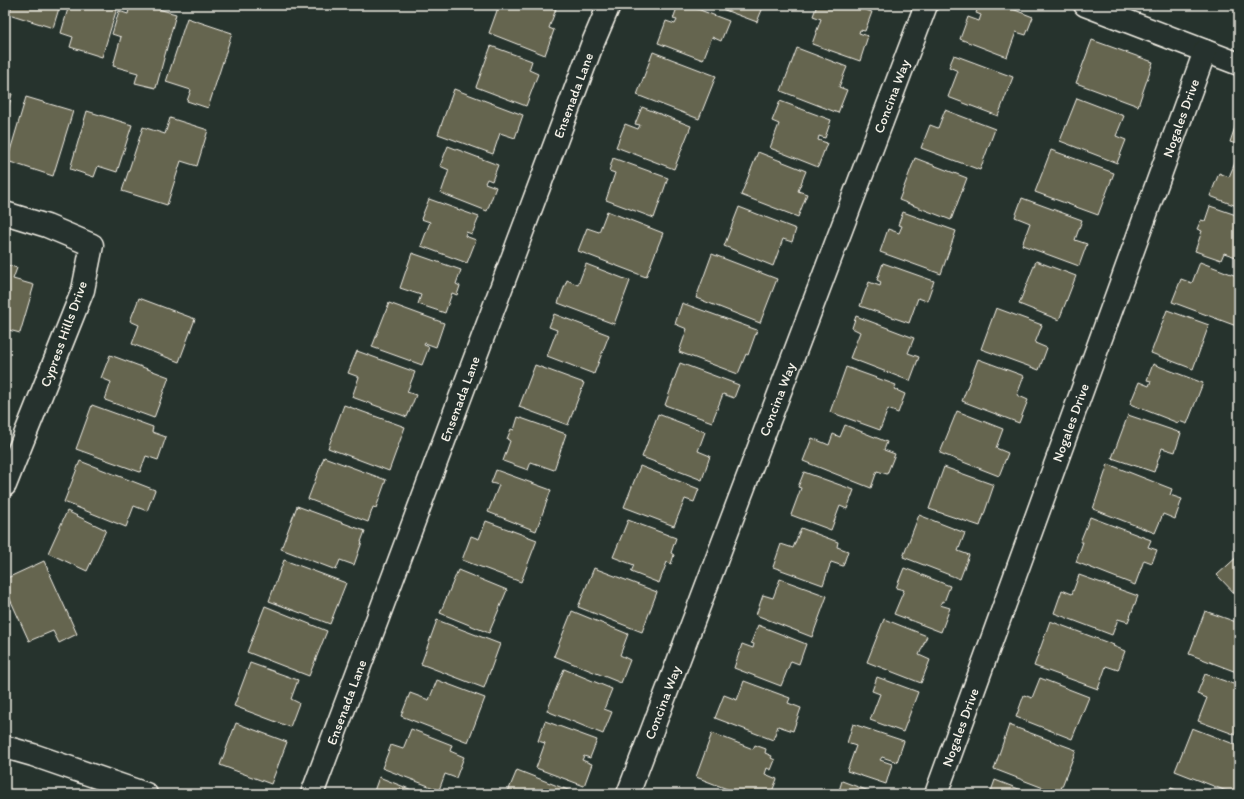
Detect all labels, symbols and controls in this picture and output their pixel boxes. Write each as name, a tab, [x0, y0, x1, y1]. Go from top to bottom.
street label: Ensenada Lane	[549, 50, 597, 140]
street label: Concina Way	[870, 56, 913, 135]
street label: Nogales Drive	[1159, 76, 1203, 160]
street label: Cypress Hills Drive	[37, 278, 91, 389]
street label: Ensenada Lane	[436, 353, 484, 444]
street label: Concina Way	[755, 359, 799, 439]
street label: Nogales Drive	[1048, 381, 1093, 464]
street label: Ensenada Lane	[323, 657, 370, 747]
street label: Concina Way	[641, 663, 684, 742]
street label: Nogales Drive	[938, 685, 982, 769]

